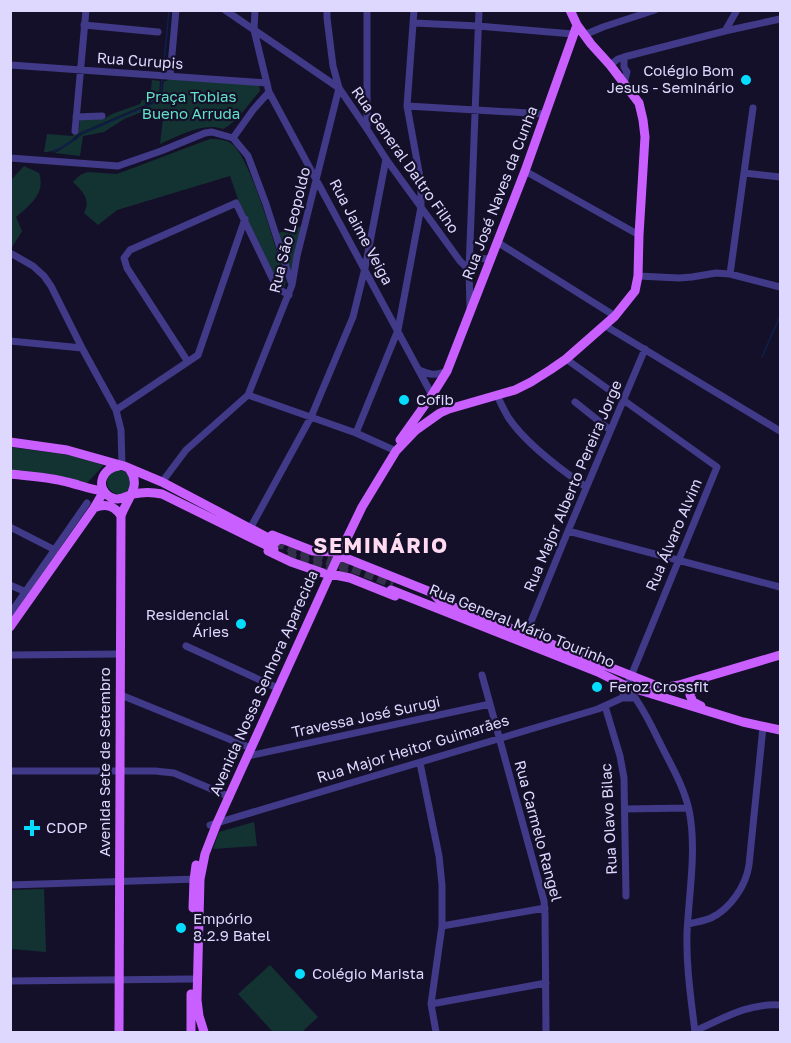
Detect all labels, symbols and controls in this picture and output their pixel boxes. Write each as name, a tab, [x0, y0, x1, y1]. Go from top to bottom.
street label: Rua Curupis	[96, 48, 184, 72]
place label: Colégio Bom Jesus - Seminário	[607, 61, 734, 96]
marker: Colégio Bom Jesus - Seminário	[739, 73, 753, 87]
street label: Rua General Daltro Filho	[348, 83, 463, 236]
park label: Praça Tobias Bueno Arruda	[142, 87, 240, 122]
street label: Rua José Naves da Cunha	[458, 103, 541, 282]
street label: Rua São Leopoldo	[265, 165, 313, 295]
street label: Rua Jaime Veiga	[326, 176, 397, 288]
street label: Rua Major Alberto Pereira Jorge	[519, 377, 625, 594]
place label: Cofib	[416, 390, 454, 408]
marker: Cofib	[397, 393, 411, 407]
street label: Rua Álvaro Alvim	[641, 476, 705, 593]
district label: SEMINÁRIO	[313, 532, 449, 558]
street label: Avenida Nossa Senhora Aparecida	[205, 567, 321, 798]
street label: Rua General Mário Tourinho	[427, 580, 618, 671]
place label: Residencial Áries	[146, 605, 229, 640]
marker: Residencial Áries	[234, 617, 248, 631]
street label: Avenida Sete de Setembro	[95, 667, 113, 857]
place label: Feroz Crossfit	[609, 677, 709, 695]
marker: Feroz Crossfit	[590, 680, 604, 694]
street label: Travessa José Surugi	[290, 691, 442, 741]
street label: Rua Major Heitor Guimarães	[314, 710, 511, 786]
street label: Rua Carmelo Rangel	[511, 758, 567, 904]
street label: Rua Olavo Bilac	[596, 763, 620, 875]
place label: CDOP	[46, 818, 88, 836]
marker: CDOP	[23, 819, 41, 837]
place label: Empório 8.2.9 Batel	[193, 909, 271, 944]
marker: Empório 8.2.9 Batel	[174, 921, 188, 935]
place label: Colégio Marista	[312, 964, 424, 982]
marker: Colégio Marista	[293, 967, 307, 981]

